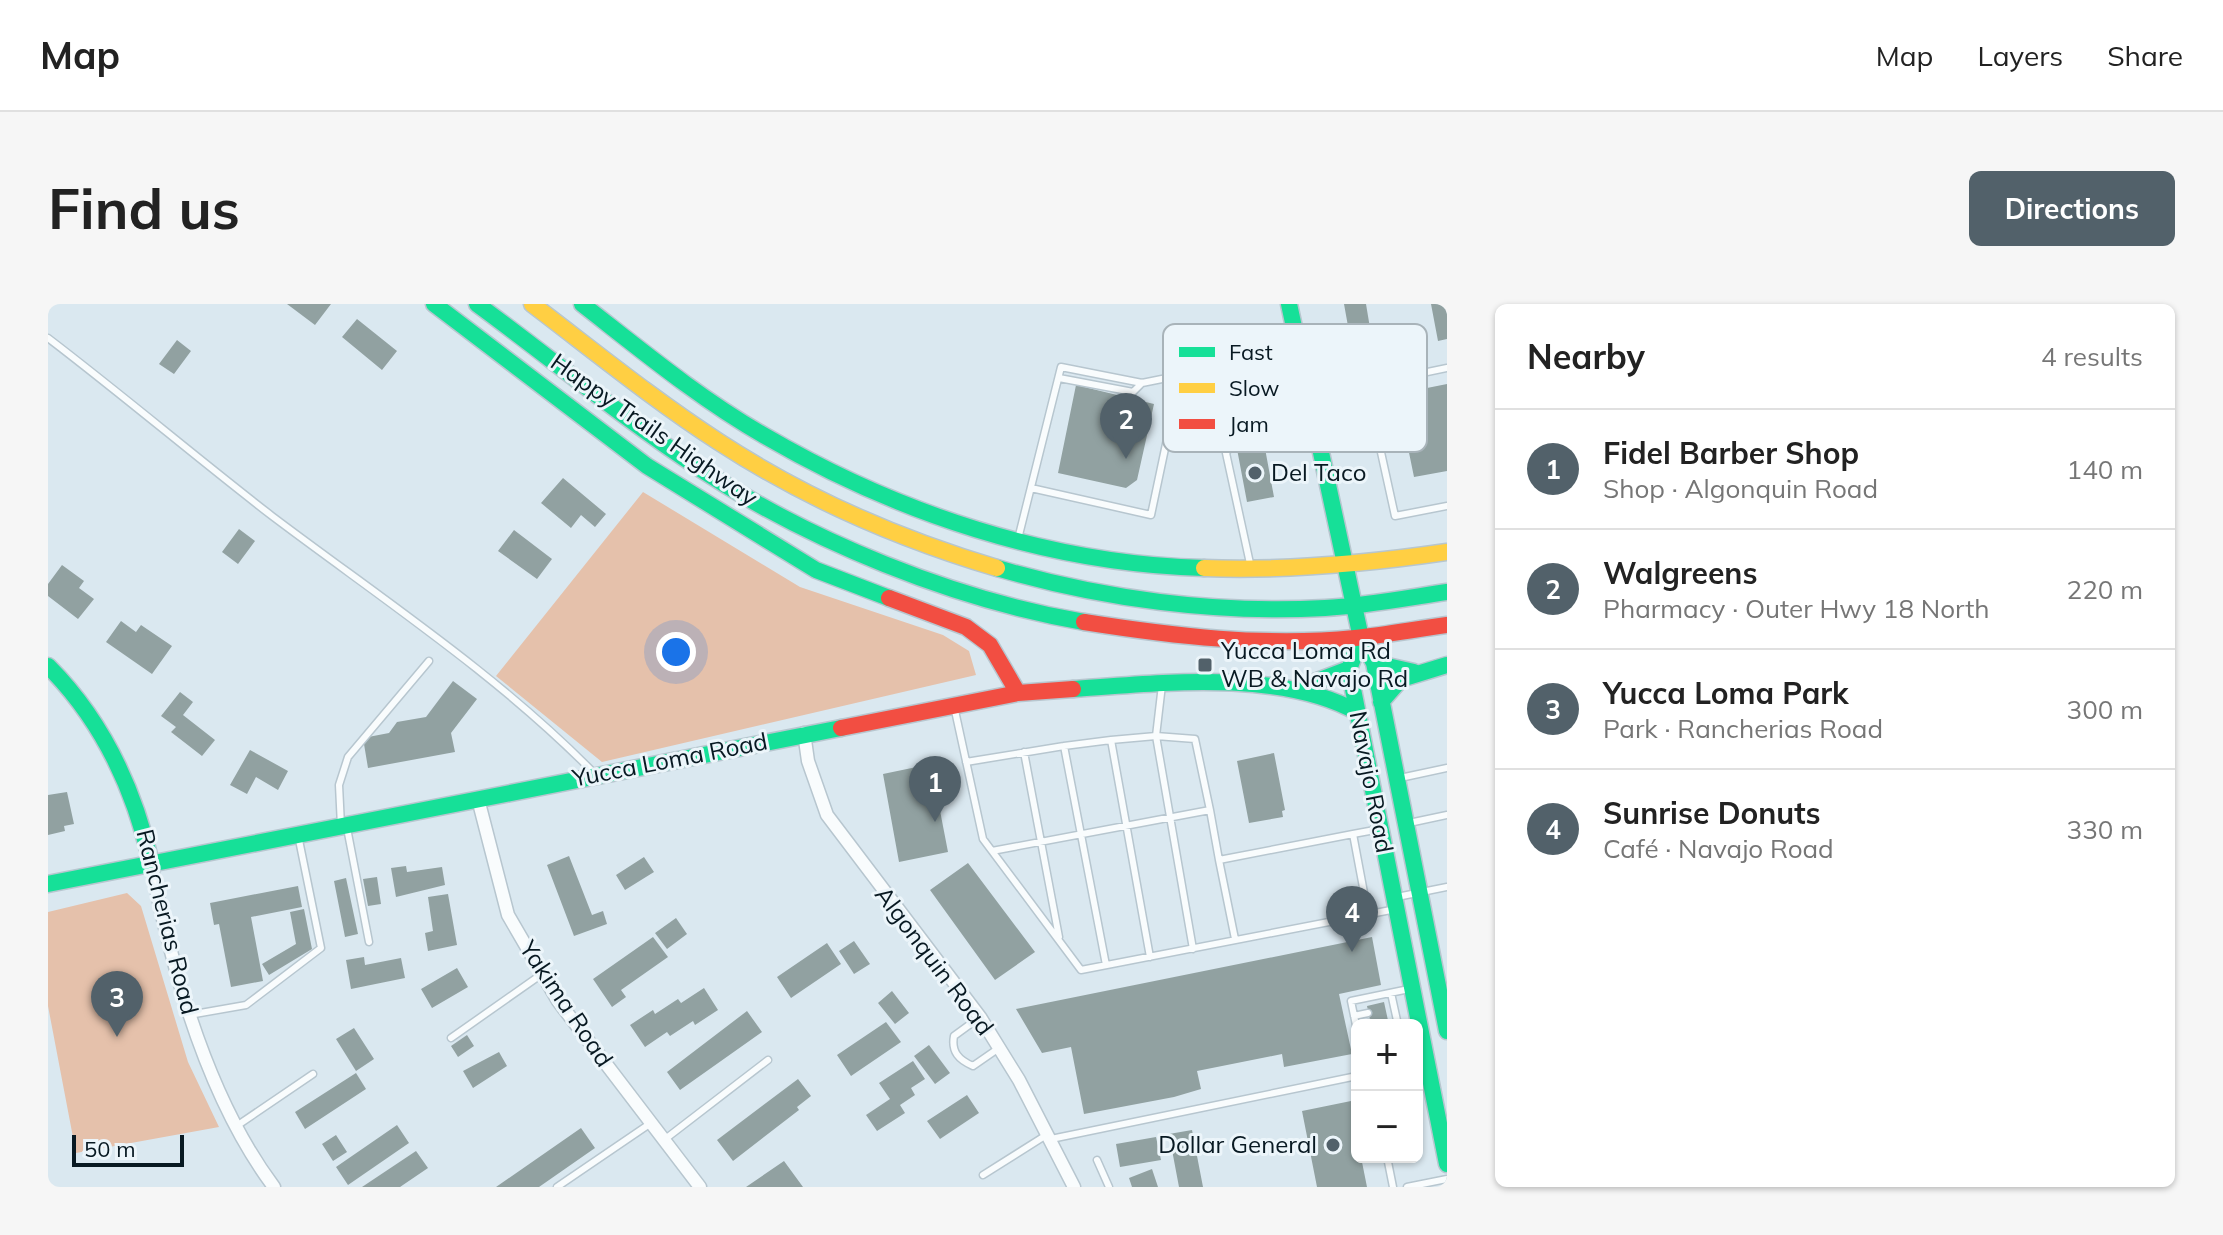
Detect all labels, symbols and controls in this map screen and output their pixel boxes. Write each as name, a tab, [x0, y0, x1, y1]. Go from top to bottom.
text: Map	[40, 31, 120, 79]
text: Map	[1876, 38, 1933, 73]
text: Layers	[1977, 38, 2063, 73]
text: Share	[2107, 38, 2183, 73]
button: Directions	[1969, 171, 2175, 246]
text: Find us	[48, 173, 240, 243]
legend	[1163, 324, 1427, 452]
text: Nearby	[1527, 335, 1645, 378]
text: Fast	[1229, 338, 1273, 366]
text: 4 results	[2041, 340, 2143, 373]
street label: Happy Trails Highway	[545, 346, 764, 512]
text: Slow	[1229, 374, 1279, 402]
pin: 2	[1100, 393, 1152, 459]
text: Jam	[1229, 410, 1269, 438]
text: Fidel Barber Shop	[1603, 434, 1859, 472]
text: 1	[1545, 453, 1561, 486]
text: 140 m	[2067, 453, 2143, 486]
place label: Del Taco	[1271, 457, 1366, 487]
marker: Del Taco	[1246, 464, 1264, 482]
text: Shop · Algonquin Road	[1603, 472, 1878, 505]
text: Walgreens	[1603, 554, 1757, 592]
text: 2	[1545, 573, 1561, 606]
text: 220 m	[2067, 573, 2143, 606]
text: Pharmacy · Outer Hwy 18 North	[1603, 592, 1990, 625]
your location	[656, 632, 696, 672]
place label: Yucca Loma Rd WB & Navajo Rd	[1220, 635, 1408, 693]
marker: Yucca Loma Rd WB & Navajo Rd	[1196, 656, 1214, 674]
text: Yucca Loma Park	[1603, 674, 1849, 712]
text: 3	[1545, 693, 1561, 726]
text: 300 m	[2067, 693, 2143, 726]
street label: Navajo Road	[1344, 708, 1400, 855]
text: Park · Rancherias Road	[1603, 712, 1883, 745]
street label: Yucca Loma Road	[569, 725, 770, 793]
pin: 1	[909, 756, 961, 822]
text: Sunrise Donuts	[1603, 794, 1821, 832]
text: 4	[1545, 813, 1561, 846]
text: 330 m	[2067, 813, 2143, 846]
street label: Rancherias Road	[130, 826, 205, 1017]
text: Café · Navajo Road	[1603, 832, 1834, 865]
street label: Algonquin Road	[869, 880, 1001, 1041]
pin: 4	[1326, 886, 1378, 952]
street label: Yakima Road	[513, 934, 620, 1072]
pin: 3	[91, 971, 143, 1037]
map controls	[1351, 1019, 1423, 1163]
button: +	[1351, 1019, 1423, 1091]
button: −	[1351, 1091, 1423, 1163]
place label: Dollar General	[1158, 1129, 1317, 1159]
scale bar	[72, 1131, 184, 1167]
text: 50 m	[84, 1135, 135, 1163]
marker: Dollar General	[1324, 1136, 1342, 1154]

